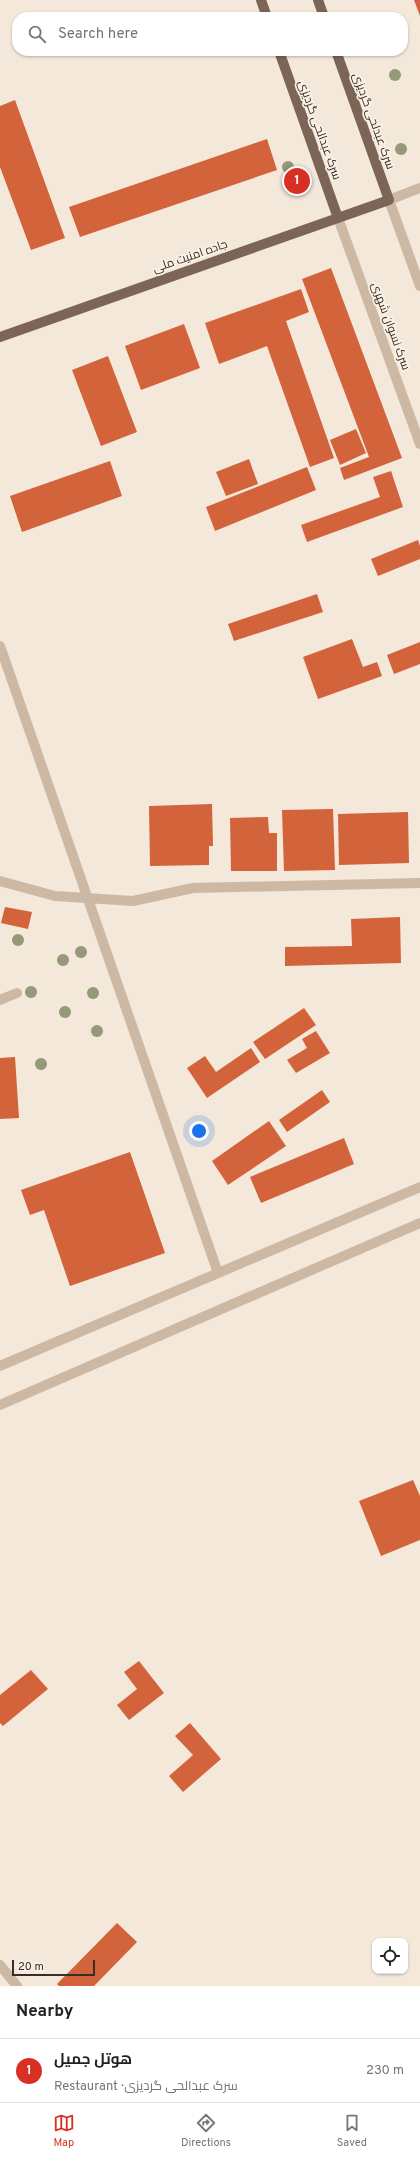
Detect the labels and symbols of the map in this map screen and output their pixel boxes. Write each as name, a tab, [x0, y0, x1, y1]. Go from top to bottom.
street label: سرک عبدلحی گردیزی	[348, 71, 398, 172]
street label: سرک عبدالحی گردیزی	[294, 78, 345, 182]
pin: 1	[284, 166, 310, 196]
street label: جاده امنیت ملی	[151, 237, 230, 277]
street label: سرک نسوان شهری	[367, 280, 413, 372]
your location	[189, 1121, 209, 1141]
scale bar	[12, 1958, 95, 1977]

